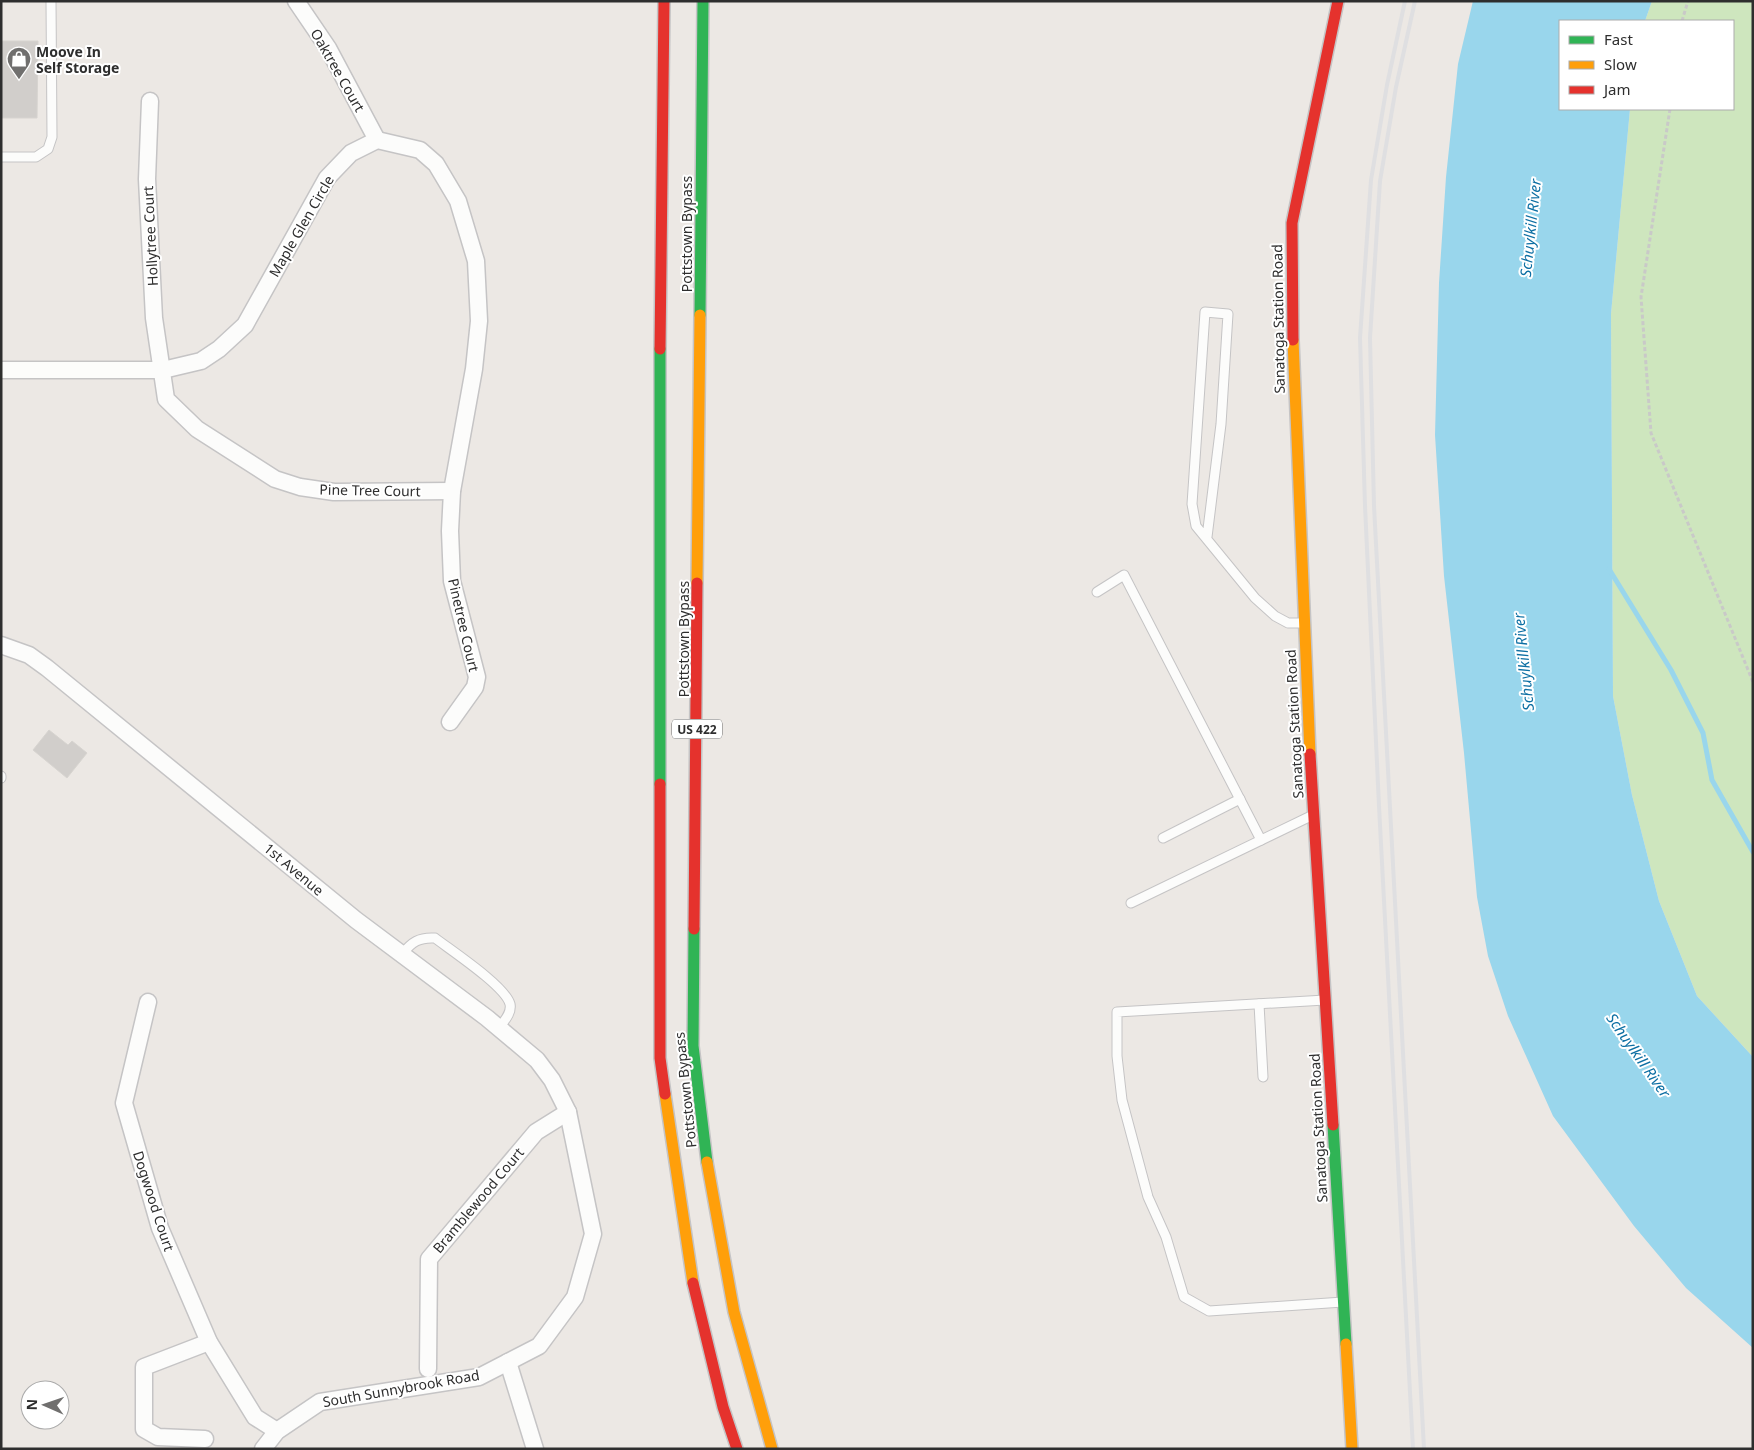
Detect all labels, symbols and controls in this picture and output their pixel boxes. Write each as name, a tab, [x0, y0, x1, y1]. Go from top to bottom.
legend	[1559, 20, 1734, 110]
street label: Oaktree Court	[307, 25, 369, 115]
text: Fast	[1604, 29, 1633, 49]
place label: Moove In Self Storage	[36, 42, 119, 77]
shop icon: Moove In Self Storage	[6, 46, 32, 80]
text: Slow	[1604, 54, 1637, 74]
text: Jam	[1602, 79, 1631, 99]
street label: Maple Glen Circle	[264, 172, 338, 280]
street label: Pottstown Bypass	[677, 176, 696, 292]
water label: Schuylkill River	[1515, 177, 1545, 278]
street label: Hollytree Court	[138, 186, 162, 286]
street label: Sanatoga Station Road	[1267, 244, 1289, 394]
street label: Pine Tree Court	[319, 480, 421, 500]
street label: Pinetree Court	[444, 576, 484, 674]
street label: Pottstown Bypass	[674, 581, 693, 697]
water label: Schuylkill River	[1508, 611, 1538, 712]
street label: Sanatoga Station Road	[1281, 649, 1307, 799]
road number: US 422	[672, 720, 722, 739]
street label: 1st Avenue	[260, 838, 328, 900]
water label: Schuylkill River	[1603, 1009, 1676, 1102]
street label: Pottstown Bypass	[669, 1031, 701, 1149]
street label: Sanatoga Station Road	[1305, 1053, 1331, 1203]
street label: Bramblewood Court	[428, 1143, 528, 1257]
street label: Dogwood Court	[129, 1148, 179, 1254]
street label: South Sunnybrook Road	[321, 1365, 481, 1411]
north arrow	[20, 1380, 70, 1430]
text: N	[22, 1399, 41, 1411]

